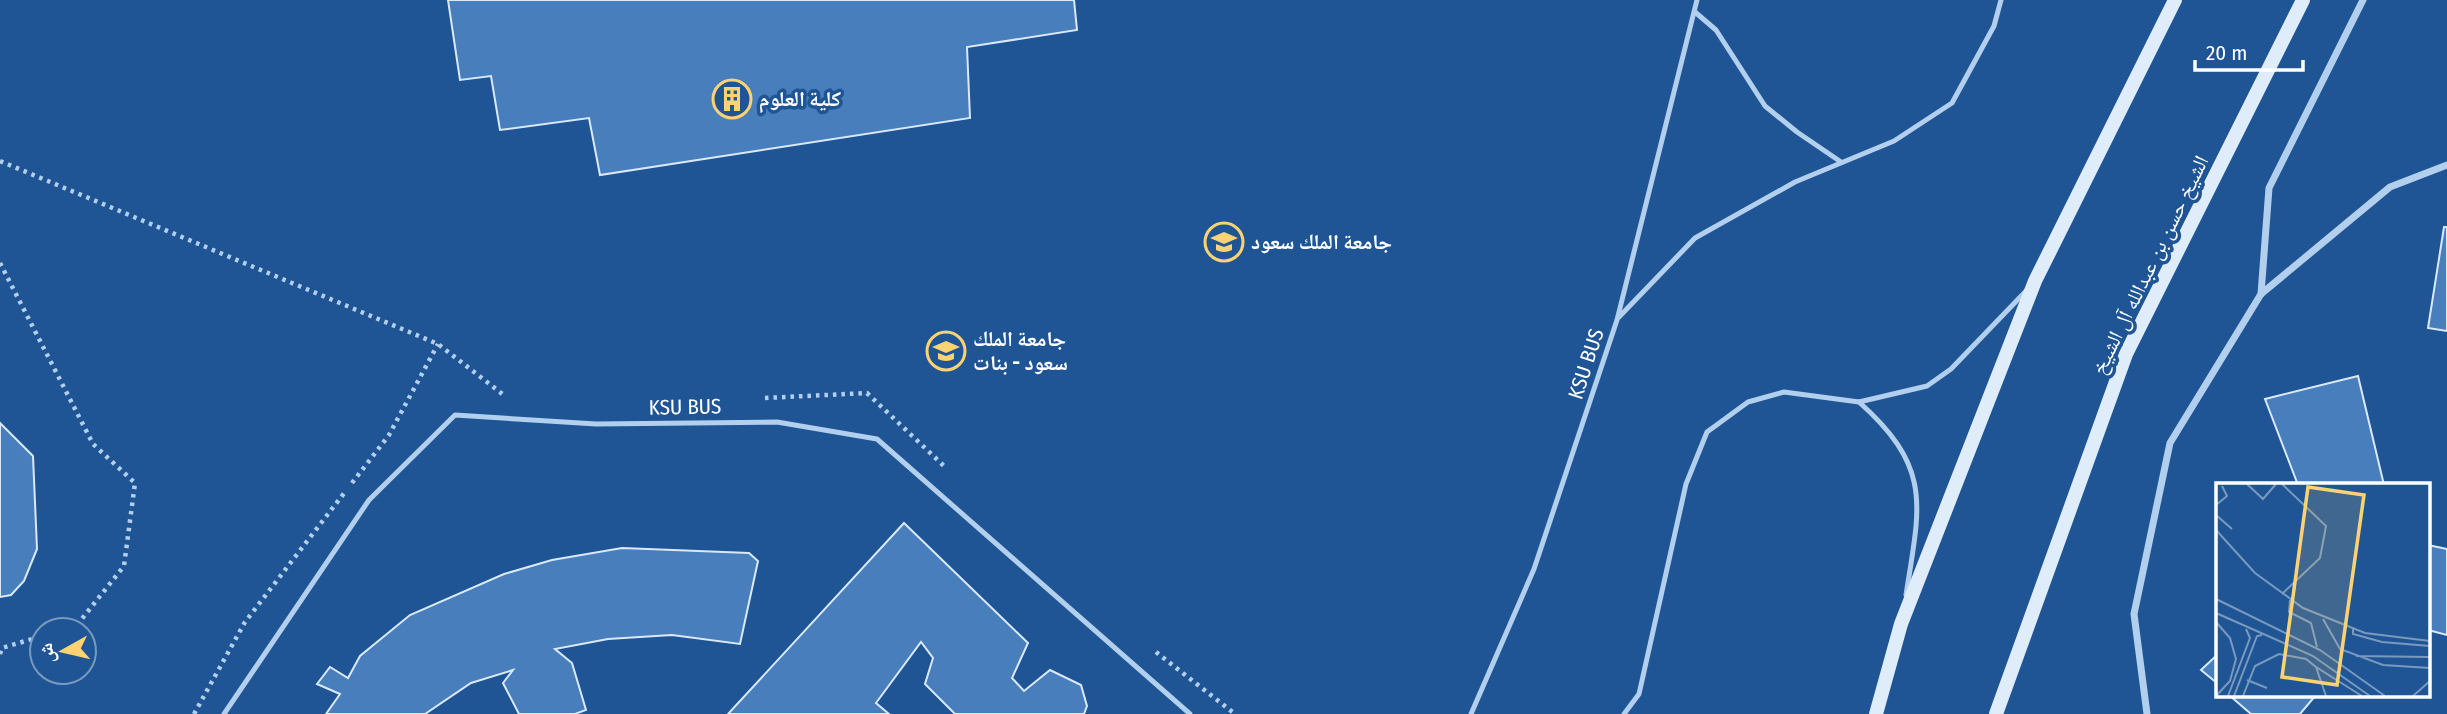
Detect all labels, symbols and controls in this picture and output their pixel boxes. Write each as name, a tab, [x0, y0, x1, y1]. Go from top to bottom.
scale bar	[2195, 28, 2304, 72]
text: 20 m	[2206, 40, 2247, 66]
building icon: كلية العلوم	[711, 78, 753, 120]
place label: كلية العلوم	[759, 86, 841, 113]
street label: الشيخ حسن بن عبدالله آل الشيخ	[2086, 151, 2214, 379]
school or university icon: جامعة الملك سعود	[1203, 221, 1245, 263]
place label: جامعة الملك سعود	[1251, 229, 1392, 255]
street label: KSU BUS	[1562, 325, 1610, 403]
place label: جامعة الملك سعود - بنات	[973, 326, 1068, 376]
school or university icon: جامعة الملك سعود - بنات	[925, 330, 967, 372]
street label: KSU BUS	[648, 393, 722, 421]
inset map	[2216, 483, 2430, 696]
north arrow	[28, 616, 98, 686]
text: ش	[34, 642, 59, 665]

